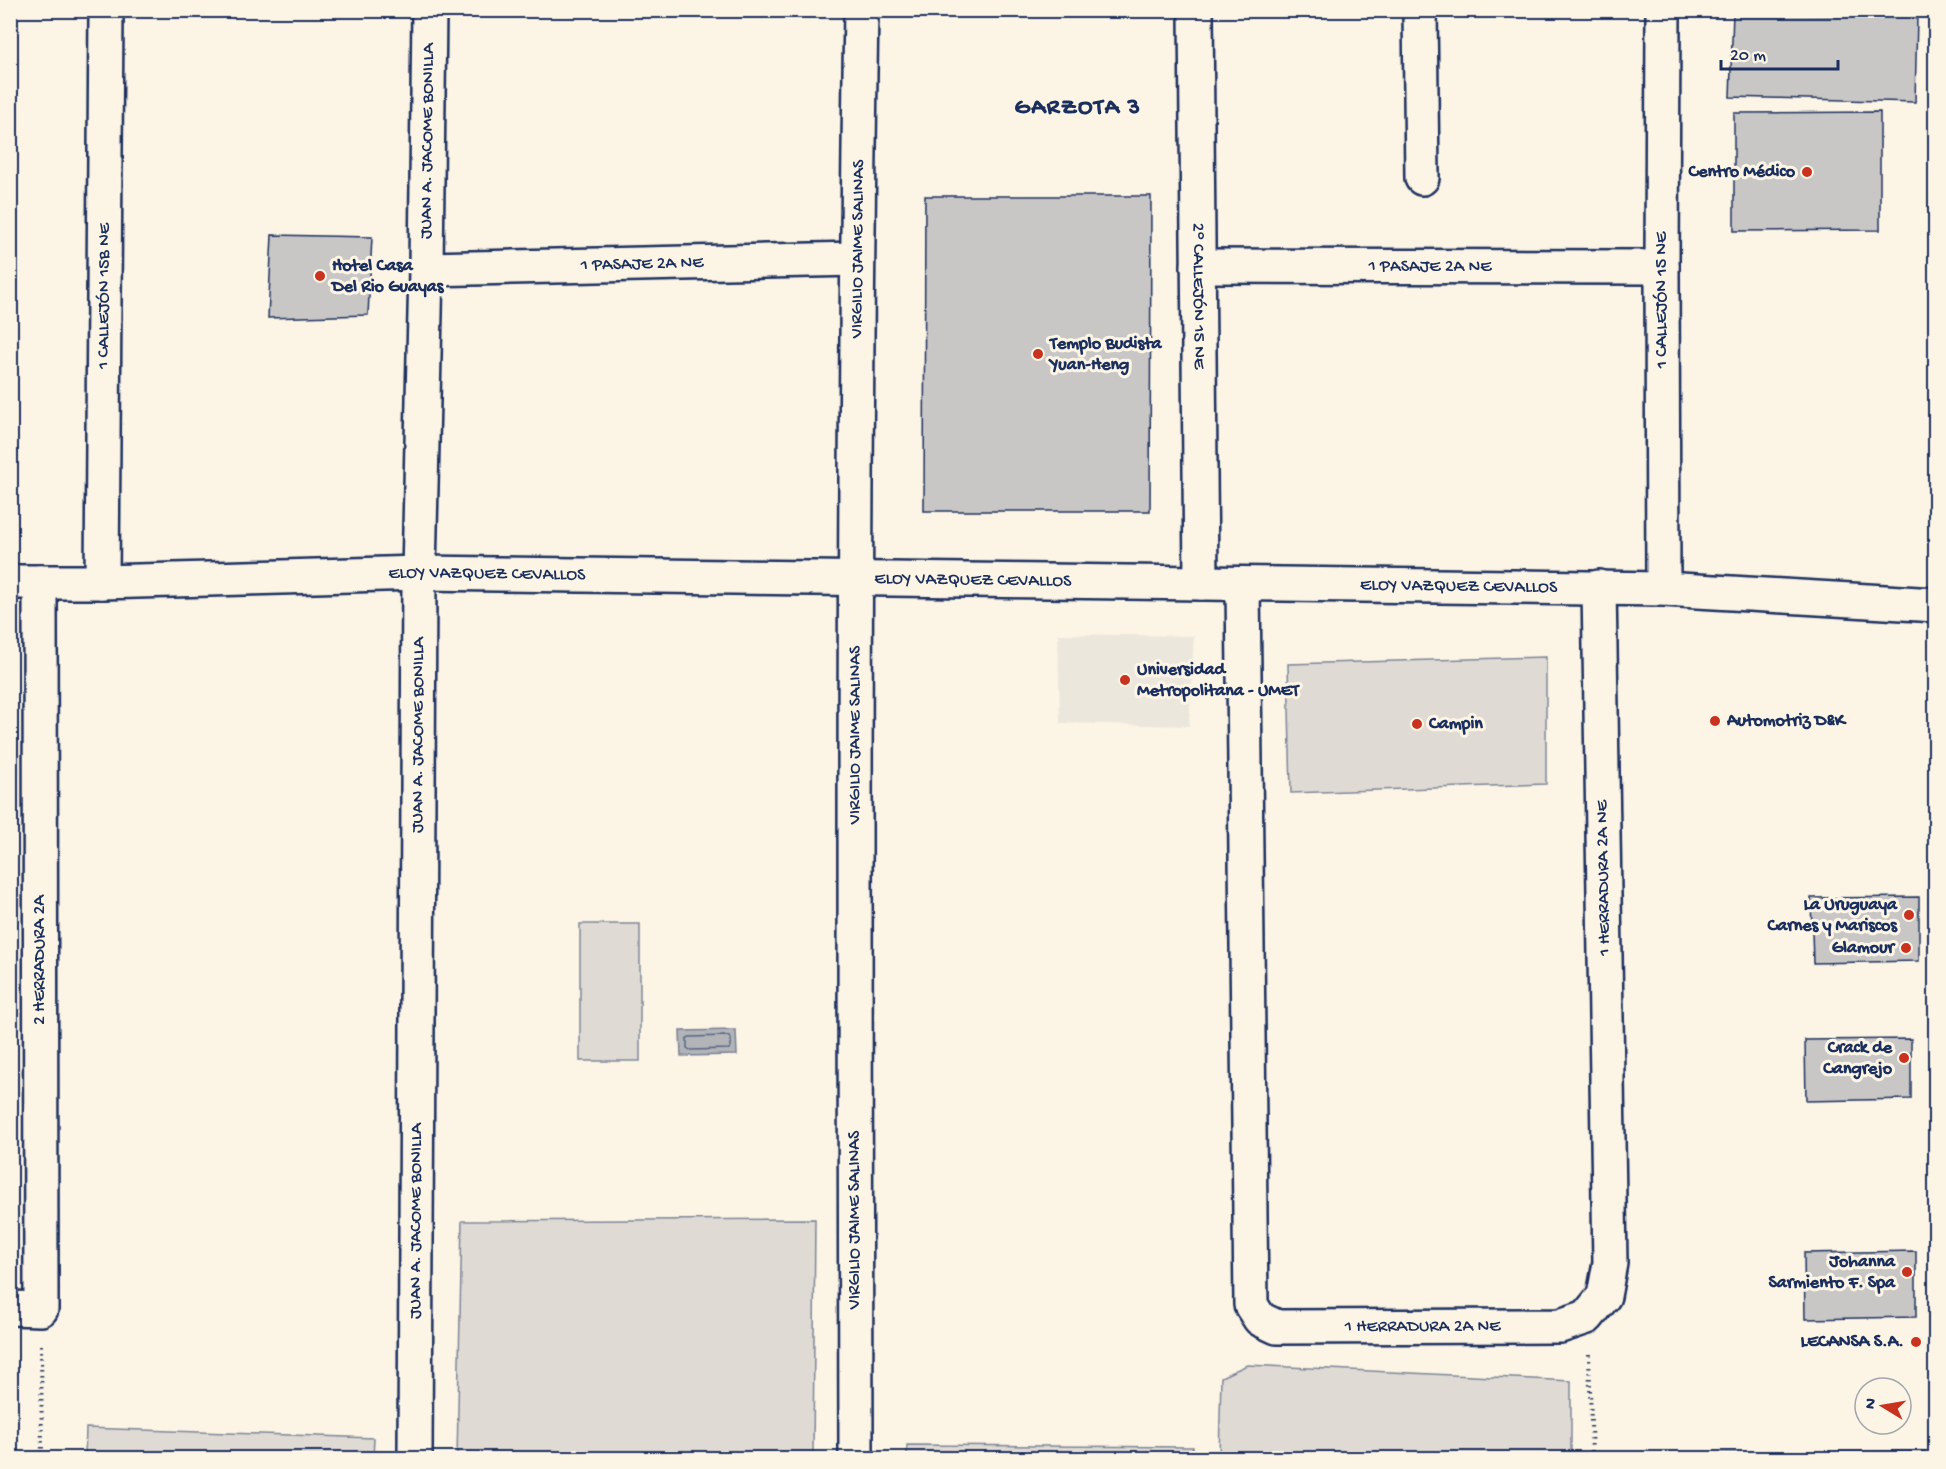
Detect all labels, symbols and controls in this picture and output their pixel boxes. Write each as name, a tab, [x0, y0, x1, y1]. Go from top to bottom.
scale bar	[1721, 33, 1838, 71]
street label: JUAN A. JACOME BONILLA	[416, 42, 439, 239]
text: 20 m	[1730, 46, 1766, 67]
district label: GARZOTA 3	[1015, 94, 1141, 123]
street label: VIRGILIO JAIME SALINAS	[846, 159, 869, 339]
place label: Centro Médico	[1687, 162, 1796, 183]
marker: Centro Médico	[1800, 165, 1814, 179]
street label: 1 CALLEJÓN 15B NE	[93, 222, 115, 370]
street label: 2° CALLEJÓN 15 NE	[1187, 223, 1210, 370]
street label: 1 CALLEJÓN 15 NE	[1652, 231, 1673, 369]
street label: 1 PASAJE 2A NE	[579, 252, 704, 276]
place label: Hotel Casa Del Rio Guayas	[330, 256, 445, 298]
street label: 1 PASAJE 2A NE	[1368, 256, 1492, 277]
marker: Hotel Casa Del Rio Guayas	[313, 269, 327, 283]
place label: Templo Budista Yuan-Heng	[1048, 334, 1162, 376]
marker: Templo Budista Yuan-Heng	[1031, 347, 1045, 361]
street label: ELOY VAZQUEZ CEVALLOS	[388, 562, 586, 586]
street label: ELOY VAZQUEZ CEVALLOS	[874, 568, 1072, 592]
street label: ELOY VAZQUEZ CEVALLOS	[1360, 575, 1558, 598]
street label: JUAN A. JACOME BONILLA	[407, 636, 429, 833]
street label: VIRGILIO JAIME SALINAS	[845, 645, 866, 825]
place label: Universidad Metropolitana - UMET	[1137, 660, 1300, 702]
marker: Universidad Metropolitana - UMET	[1118, 673, 1132, 687]
place label: Automotriz D&K	[1726, 711, 1847, 732]
place label: Campin	[1428, 714, 1483, 735]
marker: Automotriz D&K	[1708, 714, 1722, 728]
marker: Campin	[1410, 717, 1424, 731]
street label: 1 HERRADURA 2A NE	[1592, 799, 1616, 957]
street label: 2 HERRADURA 2A	[30, 894, 51, 1025]
place label: La Uruguaya Carnes y Mariscos	[1767, 895, 1898, 937]
marker: La Uruguaya Carnes y Mariscos	[1902, 908, 1916, 922]
place label: Glamour	[1832, 938, 1897, 959]
marker: Glamour	[1899, 941, 1913, 955]
place label: Crack de Cangrejo	[1822, 1038, 1893, 1080]
marker: Crack de Cangrejo	[1897, 1051, 1911, 1065]
street label: JUAN A. JACOME BONILLA	[405, 1122, 427, 1319]
street label: VIRGILIO JAIME SALINAS	[845, 1130, 866, 1310]
place label: Johanna Sarmiento F. Spa	[1768, 1252, 1896, 1294]
marker: Johanna Sarmiento F. Spa	[1900, 1265, 1914, 1279]
street label: 1 HERRADURA 2A NE	[1344, 1316, 1501, 1337]
place label: LECANSA S.A.	[1801, 1332, 1904, 1353]
marker: LECANSA S.A.	[1909, 1335, 1923, 1349]
north arrow	[1853, 1376, 1913, 1436]
text: N	[1861, 1396, 1882, 1411]

